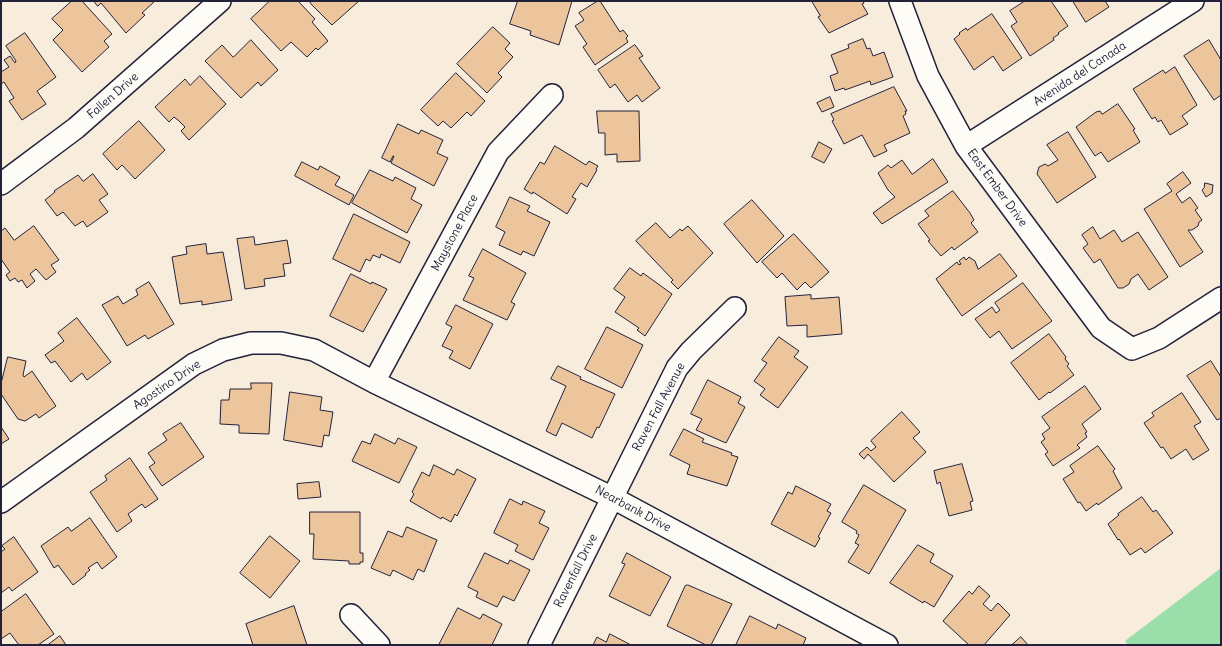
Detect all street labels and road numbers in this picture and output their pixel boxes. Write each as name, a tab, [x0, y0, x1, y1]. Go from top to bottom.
street label: Avenida del Canada	[1031, 39, 1129, 109]
street label: Fallen Drive	[84, 70, 142, 122]
street label: East Ember Drive	[964, 146, 1030, 230]
street label: Maystone Place	[429, 192, 481, 274]
street label: Agostino Drive	[131, 357, 203, 413]
street label: Raven Fall Avenue	[630, 360, 688, 454]
street label: Nearbank Drive	[592, 483, 674, 535]
street label: Ravenfall Drive	[551, 532, 601, 610]

